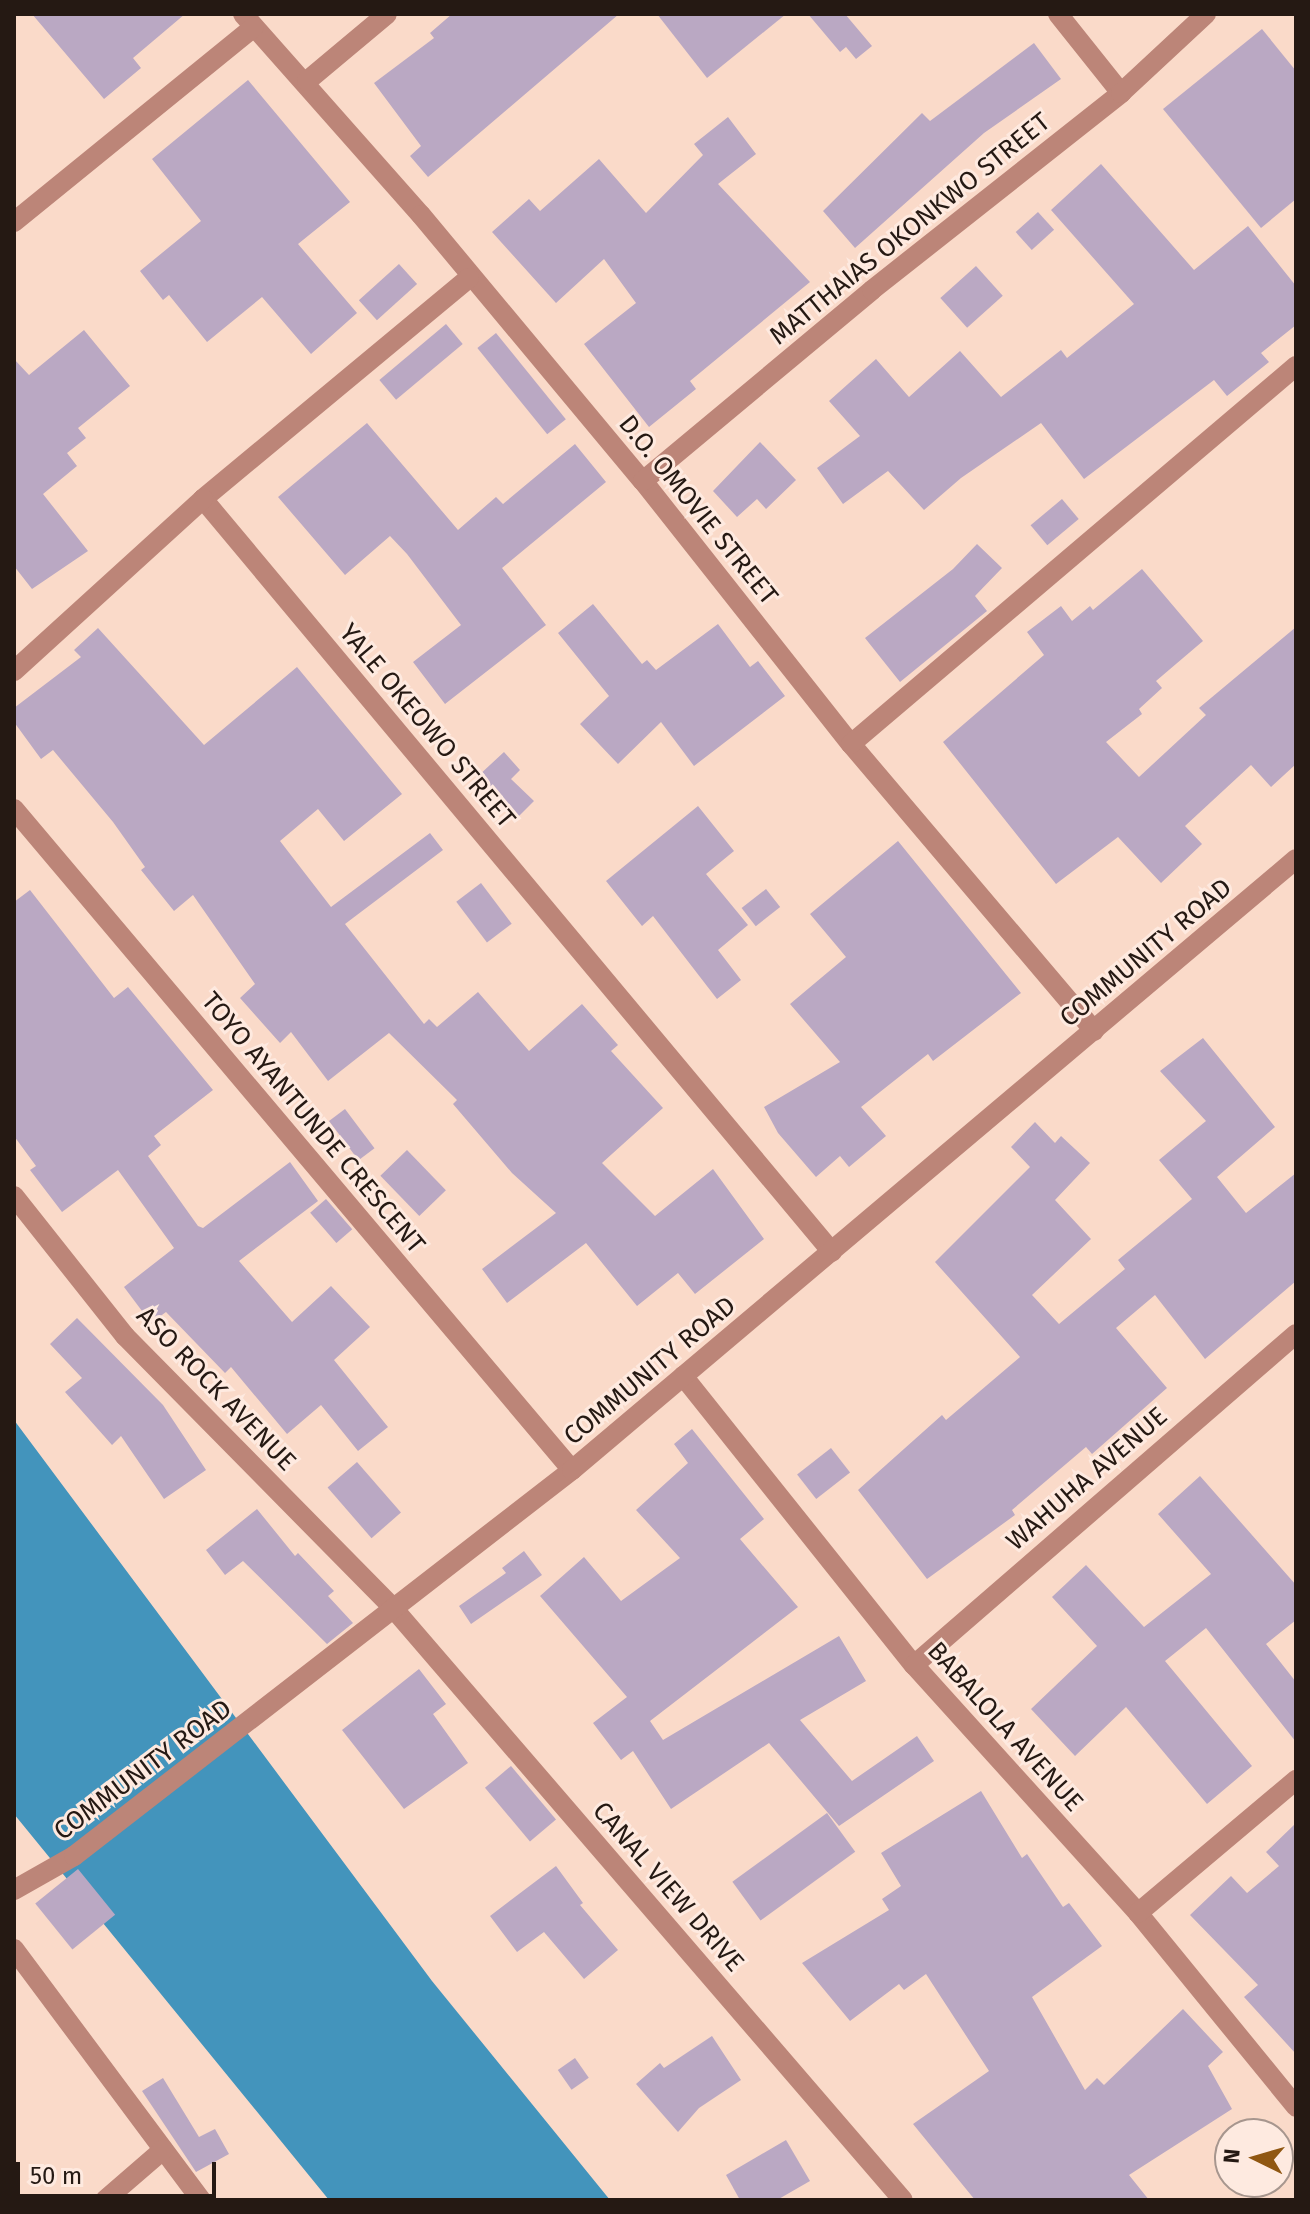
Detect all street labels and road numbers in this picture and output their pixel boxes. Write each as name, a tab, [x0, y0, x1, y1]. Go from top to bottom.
street label: MATTHAIAS OKONKWO STREET	[764, 106, 1056, 352]
street label: D.O. OMOVIE STREET	[612, 409, 784, 611]
street label: YALE OKEOWO STREET	[332, 618, 522, 834]
street label: COMMUNITY ROAD	[1054, 872, 1238, 1034]
street label: TOYO AYANTUNDE CRESCENT	[195, 986, 431, 1260]
street label: COMMUNITY ROAD	[558, 1290, 742, 1452]
street label: ASO ROCK AVENUE	[130, 1300, 302, 1478]
street label: WAHUHA AVENUE	[1000, 1401, 1174, 1557]
street label: BABALOLA AVENUE	[921, 1636, 1089, 1818]
street label: COMMUNITY ROAD	[48, 1693, 238, 1847]
street label: CANAL VIEW DRIVE	[586, 1796, 750, 1978]

